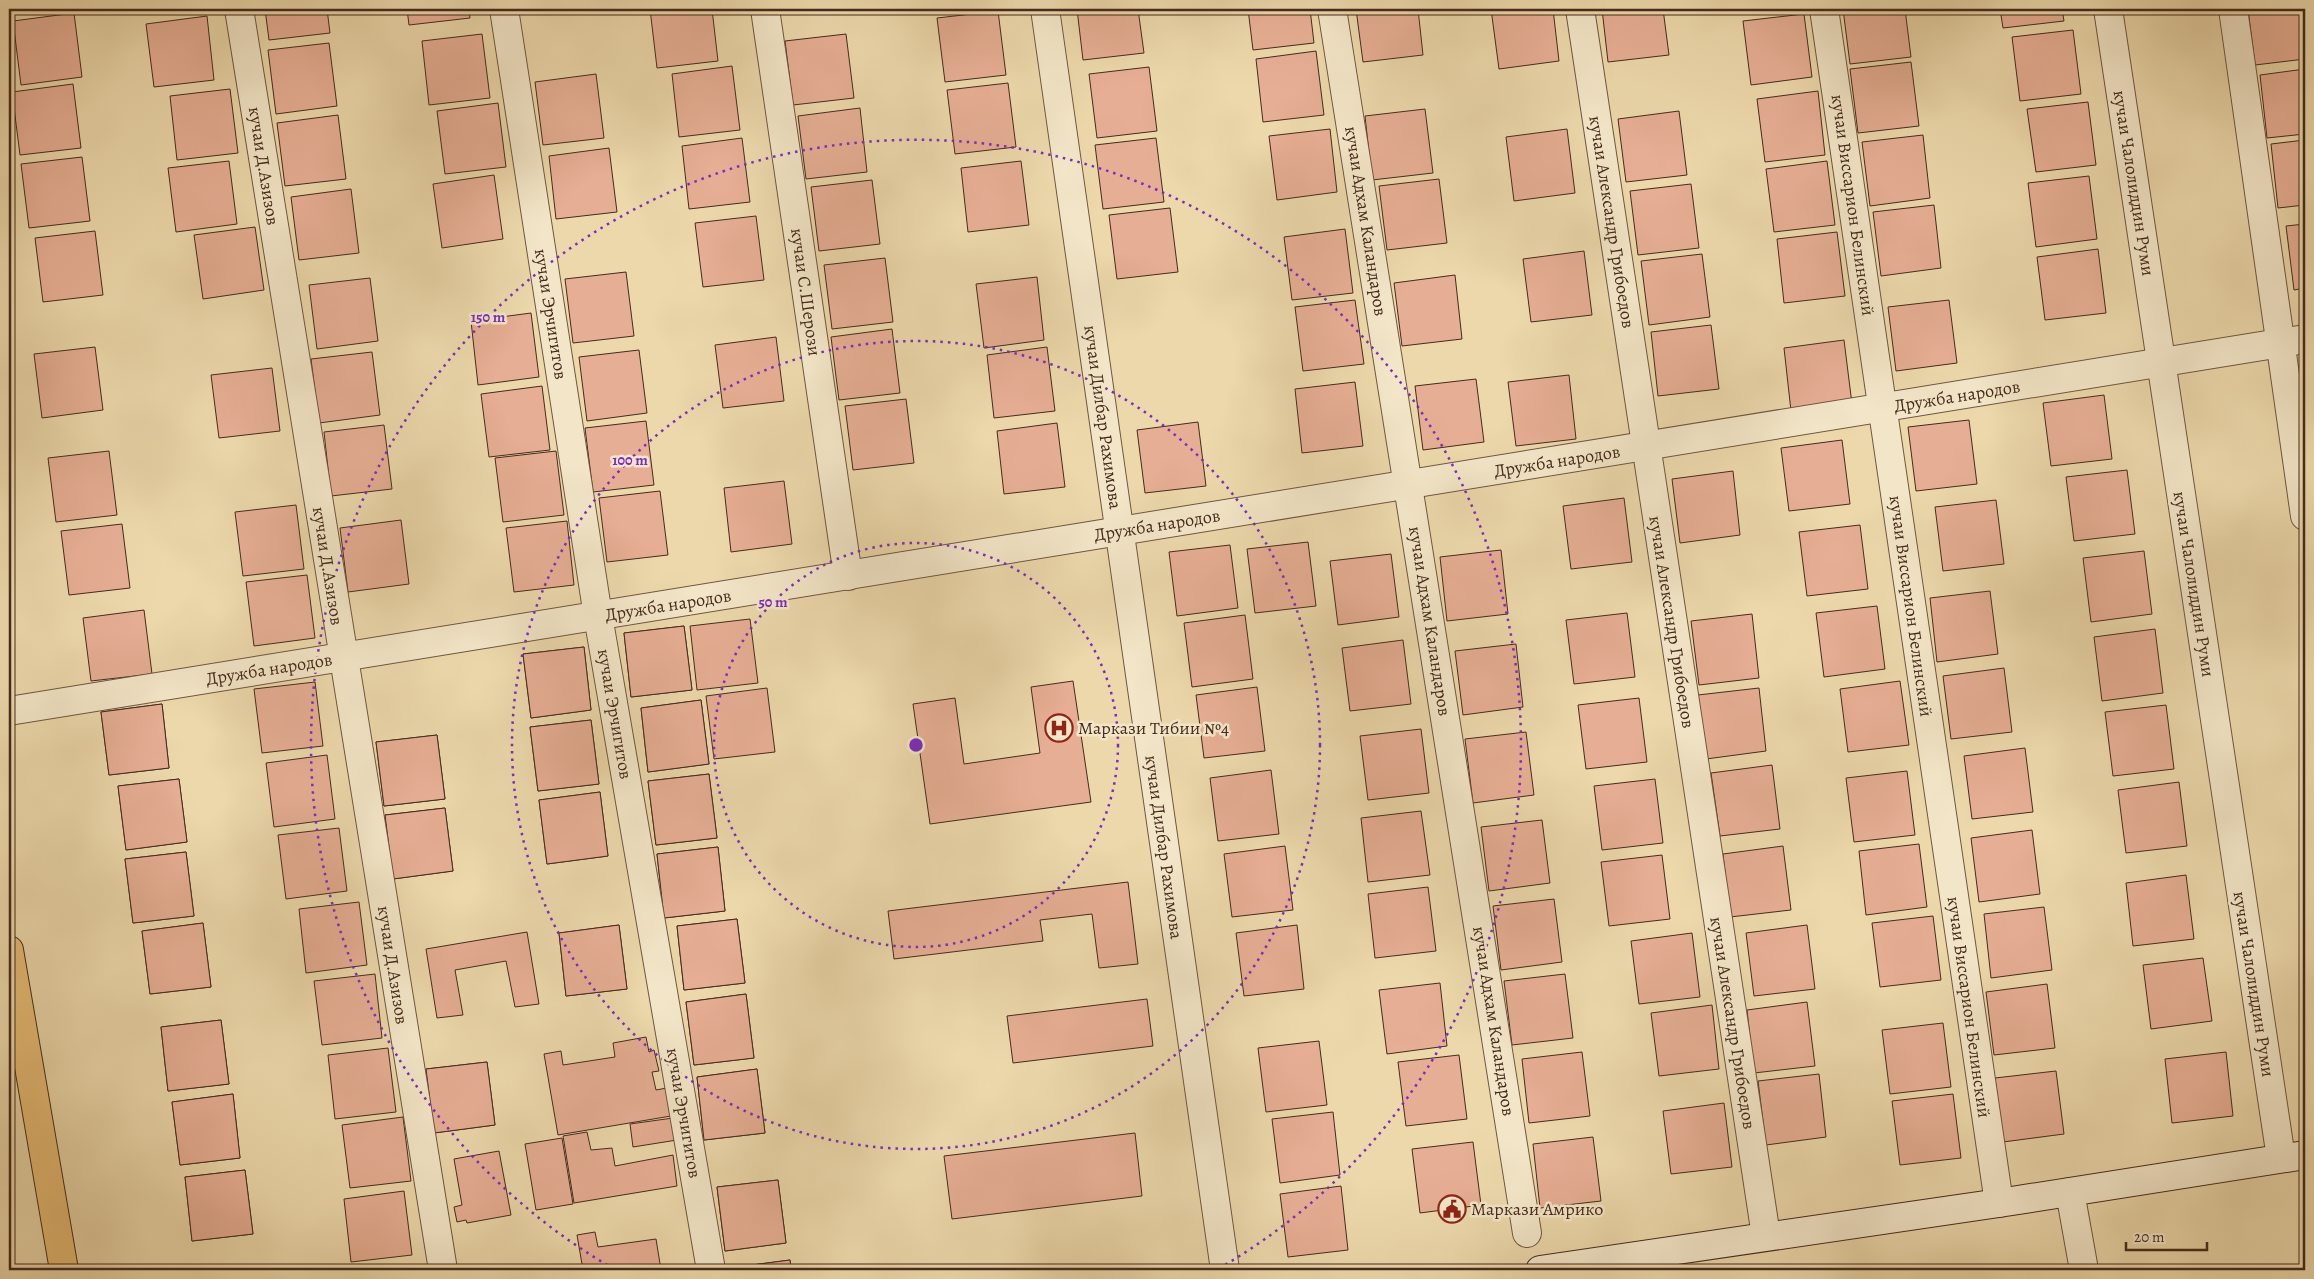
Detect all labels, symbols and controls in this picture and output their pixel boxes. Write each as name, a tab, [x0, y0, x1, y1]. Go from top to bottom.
street label: кучаи Чалолиддин Руми	[2107, 88, 2161, 278]
street label: кучаи Виссарион Белинский	[1826, 93, 1880, 317]
street label: кучаи Д.Азизов	[243, 105, 285, 227]
street label: кучаи Александр Грибоедов	[1583, 114, 1641, 330]
street label: кучаи Адхам Каландаров	[1339, 124, 1393, 318]
street label: кучаи С.Шерози	[785, 226, 827, 358]
street label: кучаи Эрчигитов	[529, 247, 573, 381]
text: 150 m	[471, 307, 506, 327]
street label: кучаи Дилбар Рахимова	[1078, 323, 1128, 511]
street label: Дружба народов	[1892, 374, 2022, 418]
street label: Дружба народов	[1492, 439, 1622, 483]
text: 100 m	[612, 450, 648, 470]
street label: кучаи Чалолиддин Руми	[2167, 489, 2221, 679]
street label: кучаи Виссарион Белинский	[1884, 494, 1938, 718]
street label: Дружба народов	[1092, 503, 1222, 547]
street label: кучаи Д.Азизов	[307, 505, 349, 627]
street label: кучаи Александр Грибоедов	[1643, 514, 1701, 730]
street label: кучаи Адхам Каландаров	[1403, 524, 1457, 718]
street label: Дружба народов	[603, 583, 733, 627]
text: 50 m	[758, 592, 788, 612]
street label: Дружба народов	[204, 647, 334, 691]
street label: кучаи Эрчигитов	[592, 647, 638, 781]
hospital icon: Маркази Тибии №4	[1044, 713, 1074, 743]
place label: Маркази Тибии №4	[1078, 716, 1229, 740]
centre of rings	[907, 736, 925, 754]
street label: кучаи Дилбар Рахимова	[1139, 753, 1189, 941]
street label: кучаи Чалолиддин Руми	[2227, 889, 2281, 1079]
street label: кучаи Виссарион Белинский	[1942, 895, 1996, 1119]
street label: кучаи Д.Азизов	[372, 904, 414, 1026]
street label: кучаи Александр Грибоедов	[1704, 915, 1762, 1131]
street label: кучаи Адхам Каландаров	[1467, 924, 1521, 1118]
street label: кучаи Эрчигитов	[661, 1046, 707, 1180]
public building icon: Маркази Амрико	[1437, 1194, 1467, 1224]
place label: Маркази Амрико	[1471, 1197, 1603, 1221]
scale bar	[2126, 1219, 2208, 1251]
text: 20 m	[2134, 1227, 2165, 1247]

